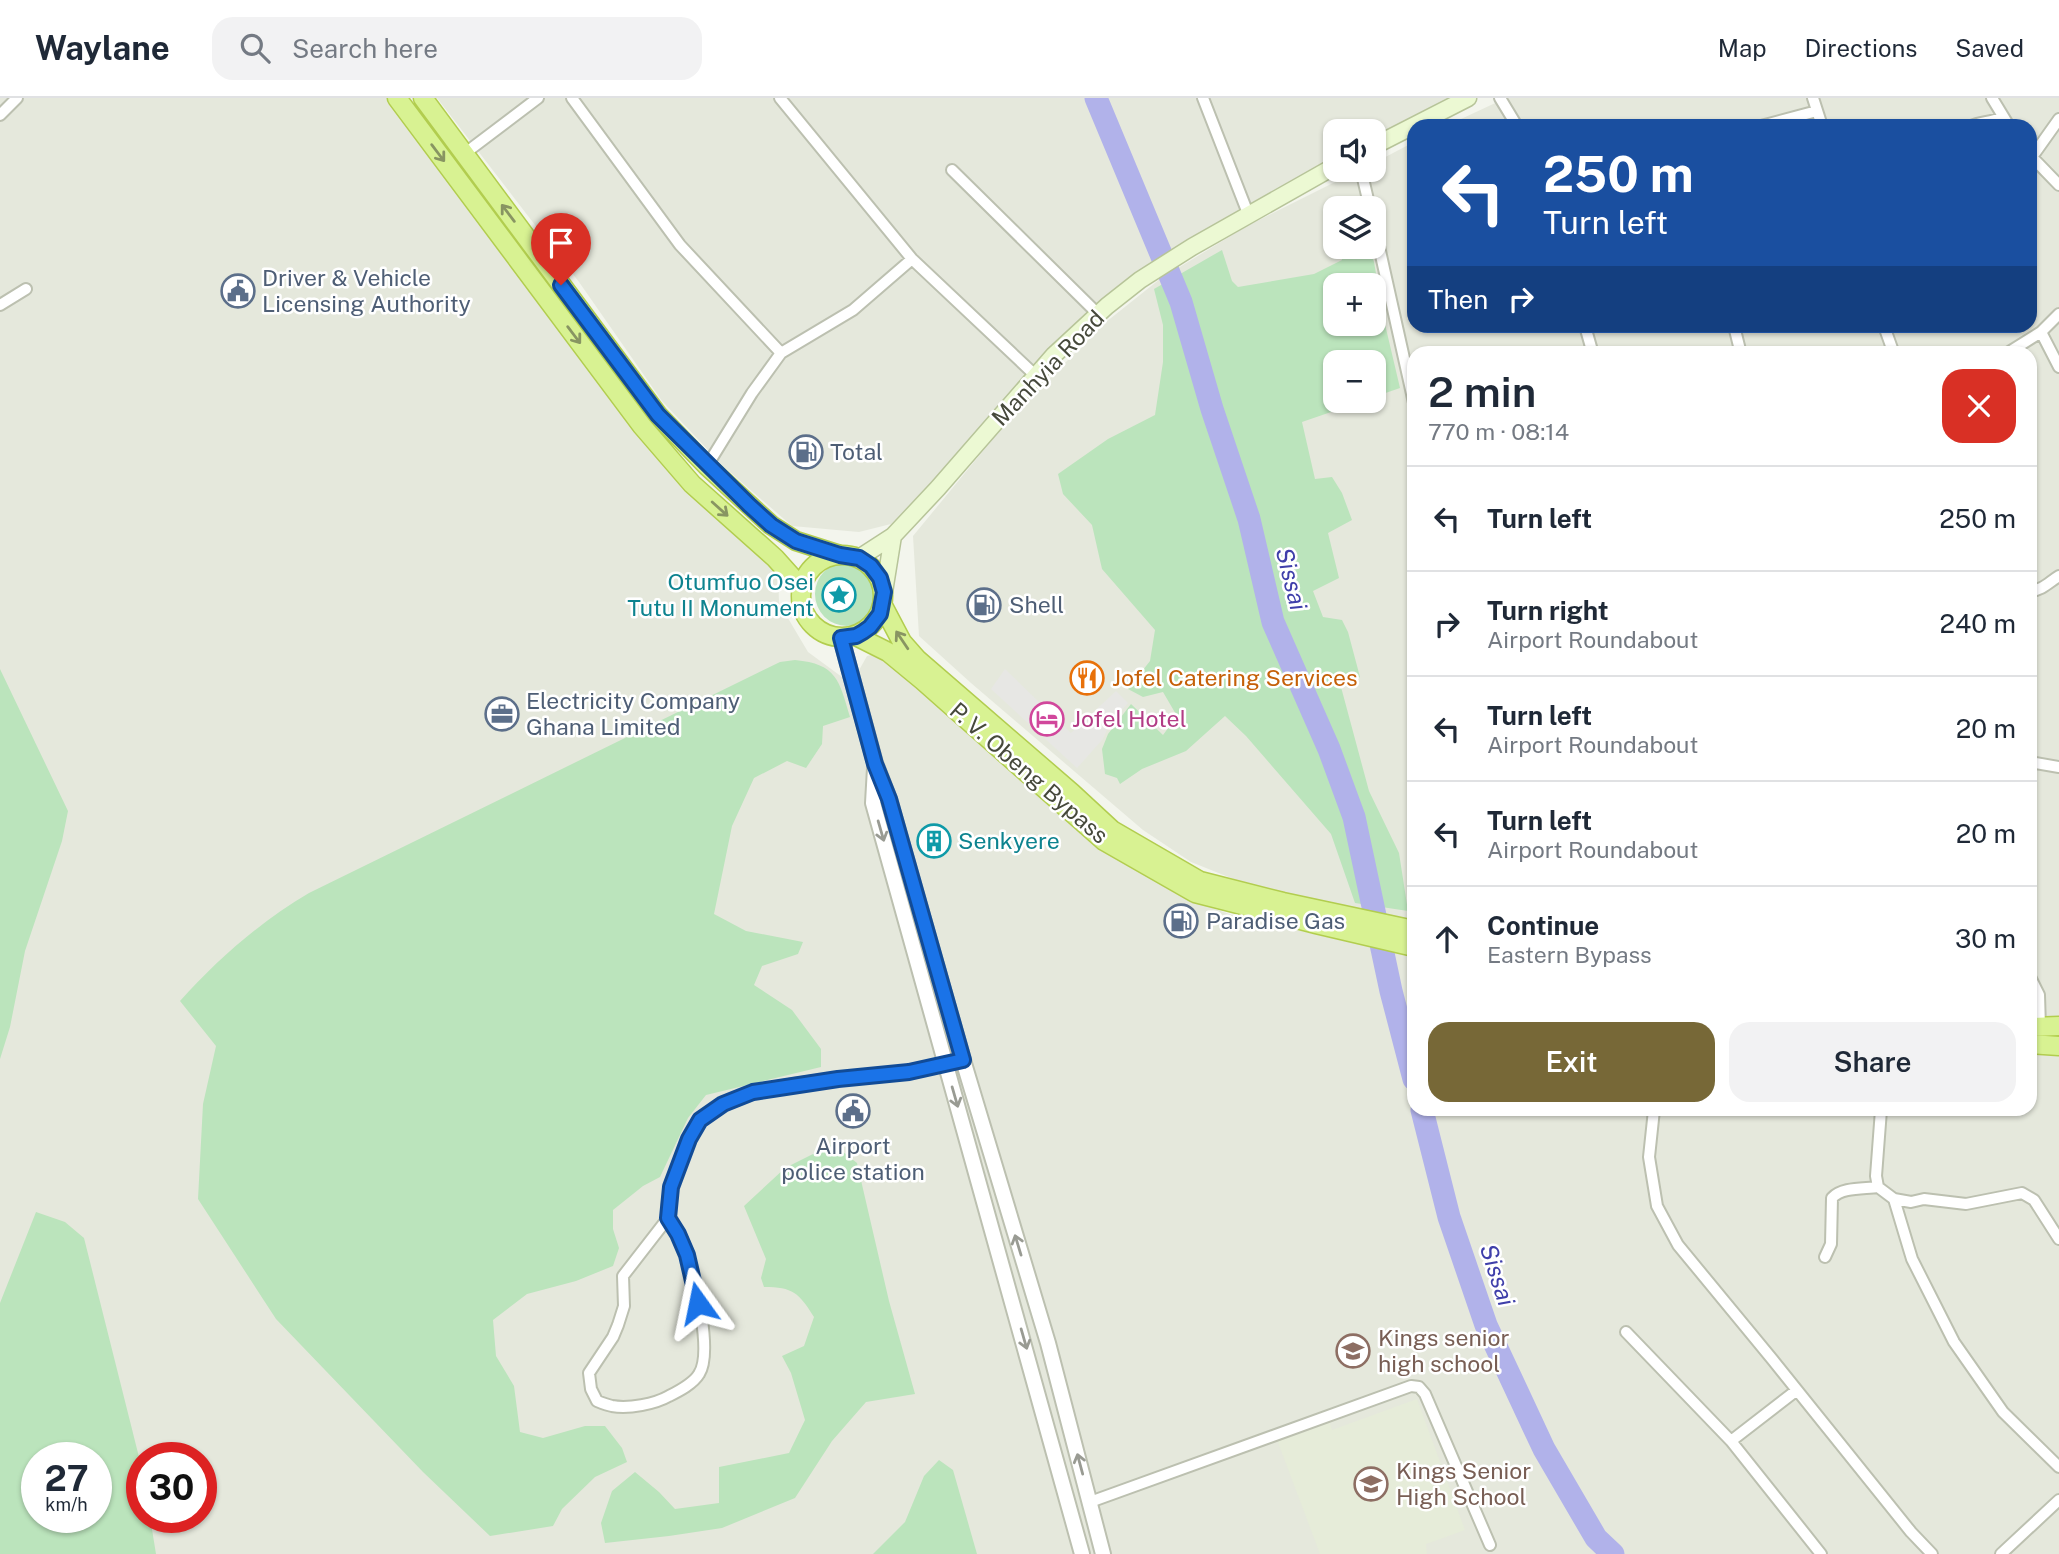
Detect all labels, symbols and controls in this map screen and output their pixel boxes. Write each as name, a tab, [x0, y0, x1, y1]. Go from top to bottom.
search box	[212, 17, 702, 80]
text: Waylane	[35, 29, 170, 67]
icon: search	[236, 29, 274, 67]
text: Search here	[292, 33, 438, 64]
text: Map	[1718, 34, 1767, 62]
text: Directions	[1805, 34, 1917, 62]
text: Saved	[1955, 34, 2024, 62]
map controls	[1323, 119, 1386, 413]
button: sound	[1323, 119, 1386, 182]
one-way arrow	[431, 143, 446, 161]
text: 250 m	[1543, 145, 1694, 203]
icon: left	[1428, 147, 1519, 238]
button: layers	[1323, 196, 1386, 259]
one-way arrow	[500, 204, 515, 223]
text: Turn left	[1543, 204, 1668, 241]
pin	[531, 213, 591, 285]
icon: arrive	[542, 224, 580, 262]
place label: Driver & Vehicle Licensing Authority	[262, 264, 471, 317]
public building icon: Driver & Vehicle Licensing Authority	[219, 272, 257, 310]
button: +	[1323, 273, 1386, 336]
icon: right	[1502, 280, 1540, 318]
text: Then	[1428, 284, 1488, 315]
street label: Manhyia Road	[986, 304, 1109, 431]
one-way arrow	[567, 325, 581, 344]
button: −	[1323, 350, 1386, 413]
text: 2 min	[1428, 367, 1536, 416]
button: close	[1942, 369, 2016, 443]
text: 770 m · 08:14	[1428, 418, 1569, 445]
fuel station icon: Total	[787, 433, 825, 471]
place label: Total	[830, 438, 883, 465]
icon: left	[1428, 500, 1466, 538]
one-way arrow	[711, 501, 729, 517]
text: Turn left	[1487, 503, 1592, 534]
text: 250 m	[1939, 503, 2016, 534]
water label: Sissai	[1271, 545, 1313, 613]
place label: Otumfuo Osei Tutu II Monument	[627, 568, 814, 621]
place icon: Otumfuo Osei Tutu II Monument	[820, 576, 858, 614]
fuel station icon: Shell	[965, 586, 1003, 624]
place label: Shell	[1009, 591, 1064, 618]
text: Turn right	[1487, 595, 1609, 626]
icon: right	[1428, 605, 1466, 643]
text: 240 m	[1939, 608, 2016, 639]
text: Airport Roundabout	[1487, 626, 1698, 653]
one-way arrow	[895, 631, 909, 650]
restaurant icon: Jofel Catering Services	[1068, 659, 1106, 697]
place label: Jofel Catering Services	[1112, 664, 1358, 691]
place label: Electricity Company Ghana Limited	[526, 687, 740, 740]
office icon: Electricity Company Ghana Limited	[483, 695, 521, 733]
street label: P. V. Obeng Bypass	[945, 696, 1114, 849]
hotel icon: Jofel Hotel	[1028, 700, 1066, 738]
text: Turn left	[1487, 700, 1592, 731]
place label: Jofel Hotel	[1072, 705, 1187, 732]
icon: left	[1428, 710, 1466, 748]
text: 20 m	[1956, 713, 2016, 744]
text: Airport Roundabout	[1487, 731, 1698, 758]
text: Turn left	[1487, 805, 1592, 836]
icon: left	[1428, 815, 1466, 853]
text: 20 m	[1956, 818, 2016, 849]
one-way arrow	[875, 819, 888, 841]
building icon: Senkyere	[915, 822, 953, 860]
place label: Senkyere	[958, 827, 1060, 854]
text: Airport Roundabout	[1487, 836, 1698, 863]
fuel station icon: Paradise Gas	[1162, 902, 1200, 940]
place label: Paradise Gas	[1206, 907, 1345, 934]
text: Continue	[1487, 910, 1599, 941]
icon: ahead	[1428, 920, 1466, 958]
text: 30 m	[1955, 923, 2016, 954]
text: Eastern Bypass	[1487, 941, 1652, 968]
button: Exit	[1428, 1022, 1715, 1102]
button: Share	[1729, 1022, 2016, 1102]
one-way arrow	[950, 1086, 963, 1108]
public building icon: Airport police station	[834, 1092, 872, 1130]
place label: Airport police station	[781, 1132, 925, 1185]
one-way arrow	[1011, 1234, 1024, 1256]
water label: Sissai	[1475, 1240, 1521, 1309]
position arrow	[661, 1266, 735, 1340]
place label: Kings senior high school	[1378, 1324, 1509, 1377]
one-way arrow	[1018, 1328, 1031, 1350]
school or university icon: Kings senior high school	[1334, 1332, 1372, 1370]
speed limit sign: 30	[126, 1442, 217, 1533]
one-way arrow	[1072, 1453, 1085, 1475]
place label: Kings Senior High School	[1396, 1457, 1531, 1510]
text: 27	[44, 1458, 89, 1499]
school or university icon: Kings Senior High School	[1352, 1465, 1390, 1503]
text: km/h	[45, 1494, 88, 1515]

